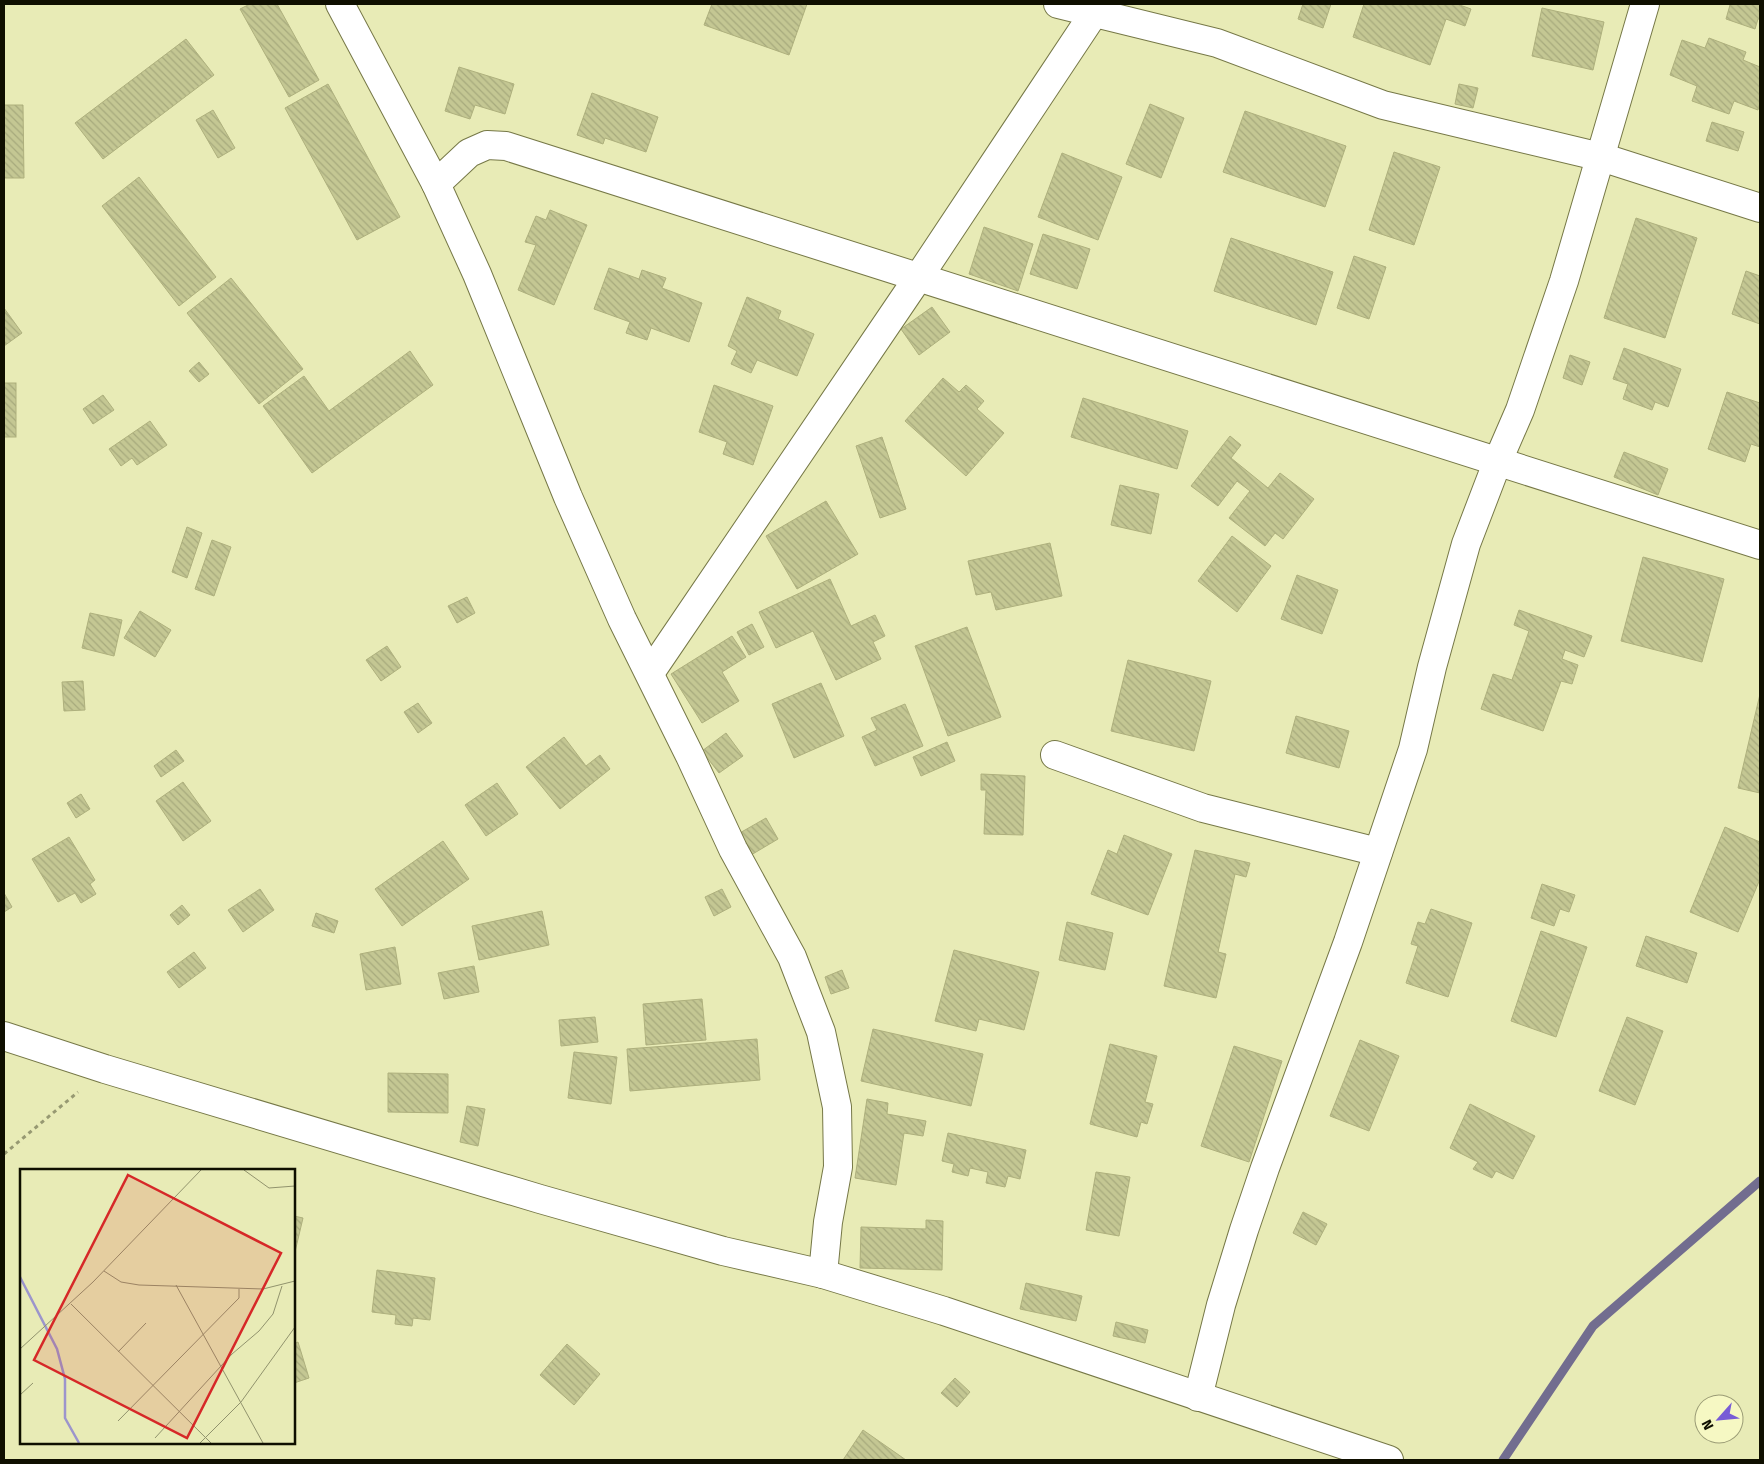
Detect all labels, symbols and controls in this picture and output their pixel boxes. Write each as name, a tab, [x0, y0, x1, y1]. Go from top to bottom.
inset map	[20, 1169, 295, 1444]
north arrow	[1694, 1394, 1744, 1444]
text: N	[1698, 1417, 1718, 1433]

